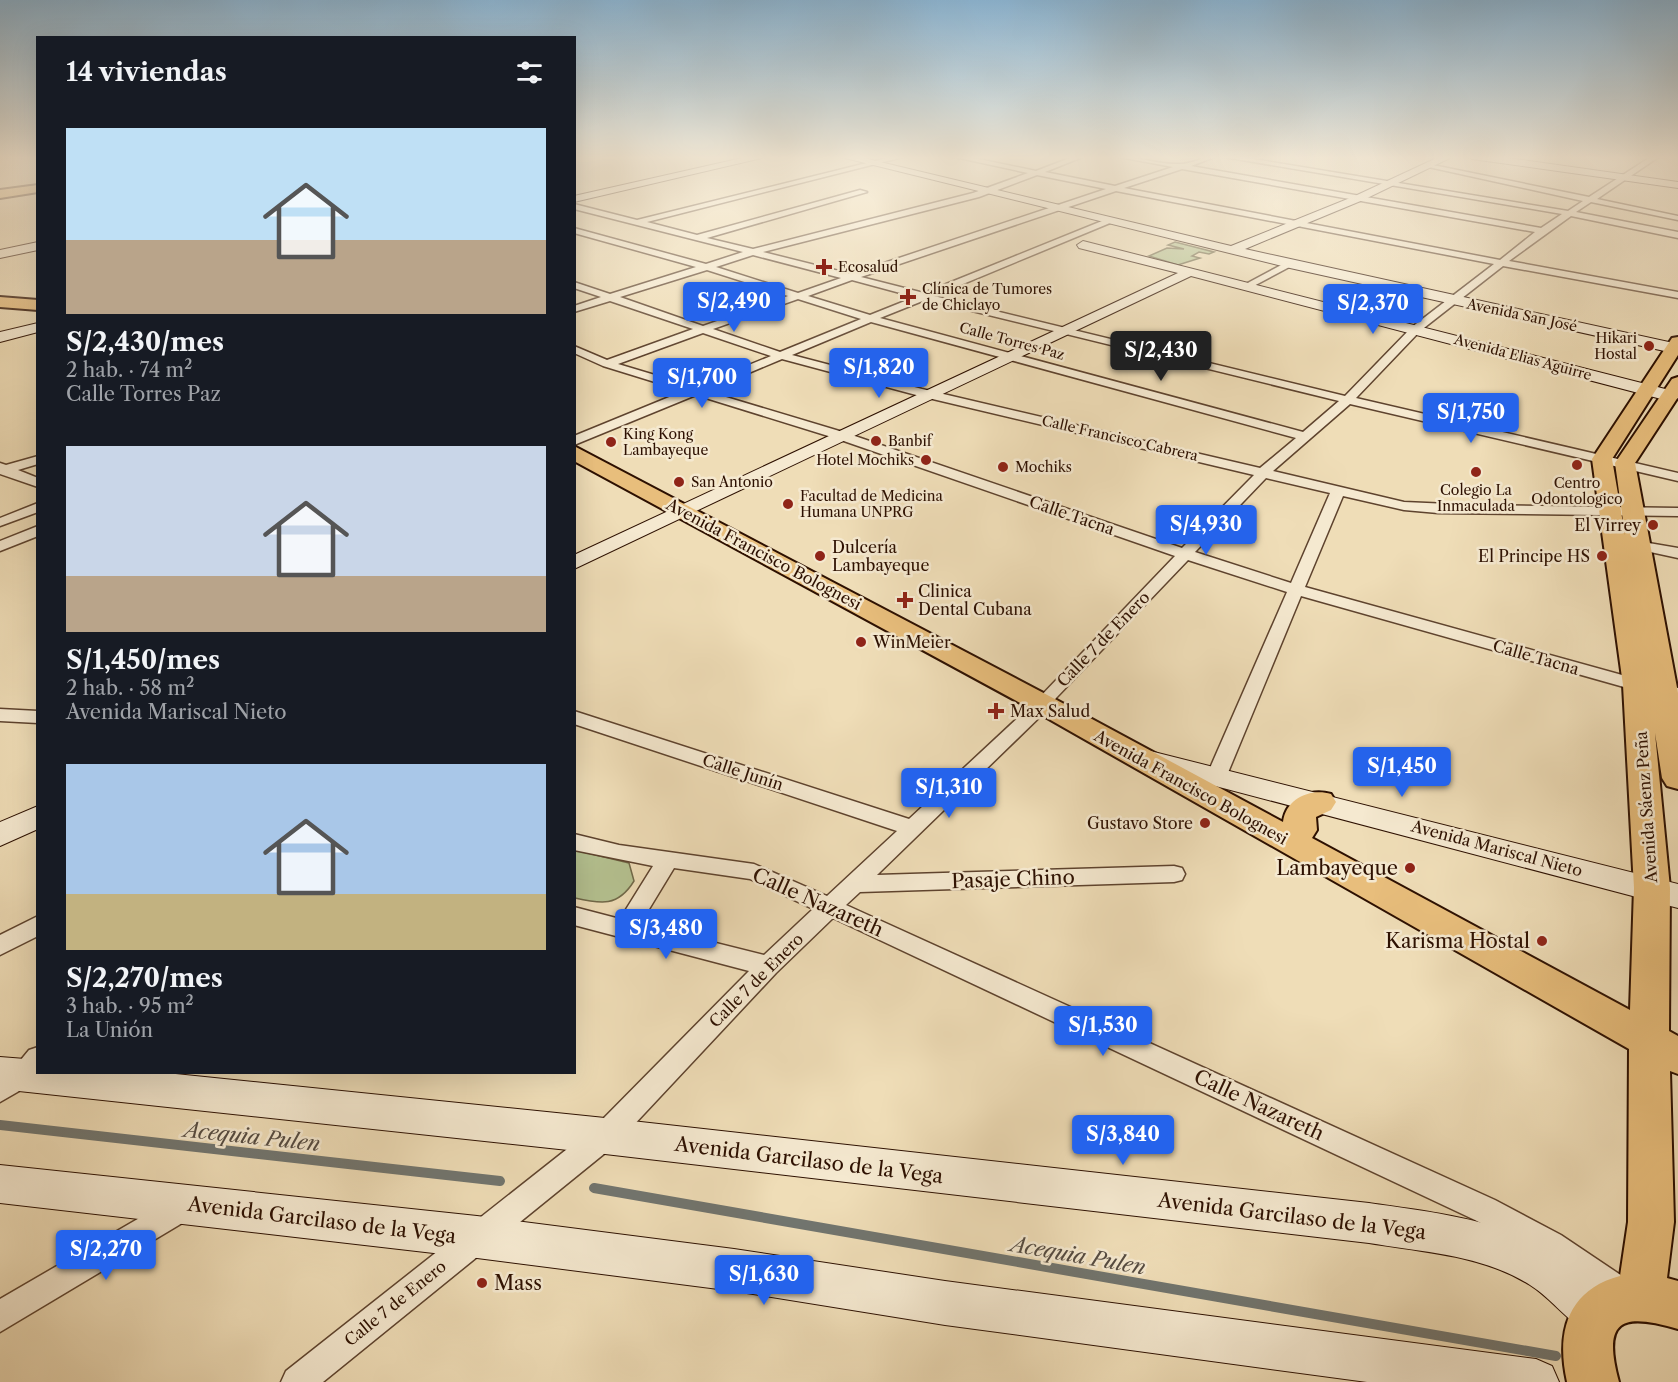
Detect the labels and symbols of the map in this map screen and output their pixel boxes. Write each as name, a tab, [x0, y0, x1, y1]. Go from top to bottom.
marker: Ecosalud	[815, 258, 833, 276]
place label: Ecosalud	[838, 258, 899, 276]
place label: Clínica de Tumores de Chiclayo	[922, 280, 1052, 314]
pin: S/2,490	[679, 282, 789, 333]
pin: S/2,370	[1318, 284, 1428, 335]
marker: Clínica de Tumores de Chiclayo	[899, 288, 917, 306]
street label: Avenida San José	[1464, 294, 1579, 336]
street label: Calle Torres Paz	[957, 318, 1067, 364]
place label: Hikari Hostal	[1594, 329, 1637, 363]
street label: Avenida Elias Aguirre	[1451, 330, 1594, 384]
pin: S/2,430	[1106, 331, 1216, 382]
marker: Hikari Hostal	[1642, 339, 1656, 353]
pin: S/1,820	[824, 348, 934, 399]
pin: S/1,700	[647, 358, 757, 409]
pin: S/1,750	[1416, 393, 1526, 444]
street label: Calle Francisco Cabrera	[1040, 411, 1201, 465]
place label: King Kong Lambayeque	[623, 425, 708, 459]
place label: Banbif	[888, 432, 934, 450]
marker: Banbif	[869, 434, 883, 448]
marker: King Kong Lambayeque	[604, 435, 618, 449]
place label: Hotel Mochiks	[816, 451, 914, 469]
marker: Hotel Mochiks	[919, 453, 933, 467]
place label: Mochiks	[1015, 458, 1072, 476]
marker: Centro Odontologico	[1570, 458, 1584, 472]
marker: Mochiks	[996, 460, 1010, 474]
marker: Colegio La Inmaculada	[1469, 465, 1483, 479]
place label: San Antonio	[691, 473, 773, 491]
place label: Centro Odontologico	[1531, 474, 1623, 508]
marker: San Antonio	[672, 475, 686, 489]
place label: Colegio La Inmaculada	[1437, 481, 1516, 515]
place label: Facultad de Medicina Humana UNPRG	[800, 487, 944, 521]
street label: Calle Tacna	[1027, 491, 1118, 539]
street label: Avenida Francisco Bolognesi	[662, 493, 865, 614]
marker: Facultad de Medicina Humana UNPRG	[781, 497, 795, 511]
pin: S/4,930	[1151, 505, 1261, 556]
place label: El Virrey	[1574, 515, 1642, 535]
marker: El Virrey	[1646, 518, 1660, 532]
place label: Dulcería Lambayeque	[832, 537, 929, 575]
place label: El Principe HS	[1478, 546, 1590, 566]
marker: Dulcería Lambayeque	[813, 549, 827, 563]
marker: El Principe HS	[1595, 549, 1609, 563]
place label: Clinica Dental Cubana	[918, 581, 1032, 619]
street label: Calle 7 de Enero	[1052, 587, 1154, 691]
marker: Clinica Dental Cubana	[896, 591, 914, 609]
place label: WinMeier	[872, 632, 951, 652]
marker: WinMeier	[854, 635, 868, 649]
street label: Calle Tacna	[1491, 635, 1582, 679]
place label: Max Salud	[1010, 701, 1090, 721]
marker: Max Salud	[987, 702, 1005, 720]
street label: Avenida Francisco Bolognesi	[1090, 725, 1291, 849]
street label: Avenida Sáenz Peña	[1631, 730, 1661, 885]
pin: S/1,450	[1347, 747, 1457, 798]
street label: Calle Junín	[700, 750, 786, 794]
pin: S/1,310	[894, 768, 1004, 819]
place label: Gustavo Store	[1087, 813, 1193, 833]
street label: Avenida Mariscal Nieto	[1408, 815, 1585, 881]
marker: Gustavo Store	[1198, 816, 1212, 830]
place label: Lambayeque	[1276, 856, 1398, 880]
marker: Lambayeque	[1403, 861, 1417, 875]
street label: Calle Nazareth	[749, 862, 888, 942]
street label: Pasaje Chino	[951, 865, 1075, 893]
pin: S/3,480	[611, 909, 721, 960]
street label: Calle 7 de Enero	[705, 929, 807, 1031]
place label: Karisma Hostal	[1385, 929, 1530, 953]
marker: Karisma Hostal	[1535, 934, 1549, 948]
pin: S/1,530	[1048, 1006, 1158, 1057]
street label: Calle Nazareth	[1190, 1064, 1328, 1146]
pin: S/3,840	[1068, 1115, 1178, 1166]
water label: Acequia Pulen	[180, 1117, 321, 1156]
street label: Avenida Garcilaso de la Vega	[672, 1132, 945, 1188]
street label: Avenida Garcilaso de la Vega	[1155, 1188, 1428, 1244]
street label: Avenida Garcilaso de la Vega	[185, 1192, 458, 1248]
pin: S/2,270	[51, 1230, 161, 1281]
water label: Acequia Pulen	[1006, 1231, 1148, 1280]
pin: S/1,630	[709, 1255, 819, 1306]
street label: Calle 7 de Enero	[340, 1256, 450, 1350]
place label: Mass	[494, 1271, 542, 1295]
marker: Mass	[475, 1276, 489, 1290]

